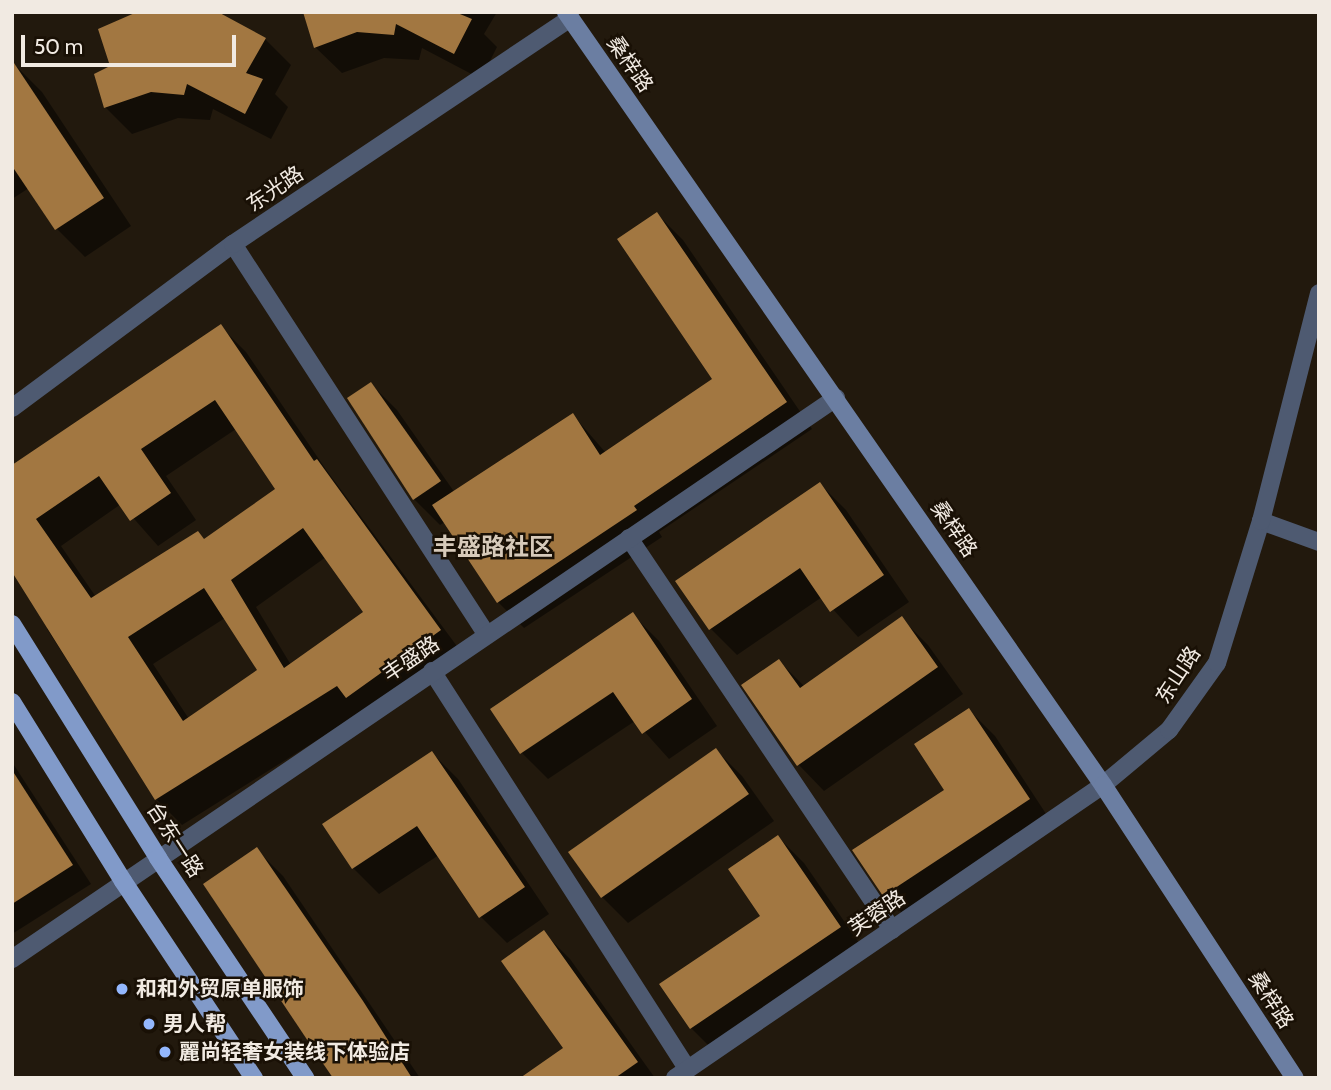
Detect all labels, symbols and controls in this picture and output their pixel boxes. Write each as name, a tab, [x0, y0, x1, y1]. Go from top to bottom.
scale bar	[24, 21, 240, 65]
street label: 桑梓路	[602, 31, 658, 97]
text: 50 m	[34, 34, 83, 59]
street label: 东光路	[242, 161, 308, 217]
street label: 桑梓路	[926, 496, 982, 562]
district label: 丰盛路社区	[433, 533, 553, 561]
street label: 丰盛路	[378, 631, 444, 687]
street label: 东山路	[1150, 642, 1206, 708]
street label: 台东一路	[142, 798, 208, 882]
street label: 芙蓉路	[844, 885, 910, 941]
street label: 桑梓路	[1243, 967, 1299, 1033]
place label: 和和外贸原单服饰	[136, 976, 304, 1002]
marker: 和和外贸原单服饰	[114, 981, 130, 997]
place label: 男人帮	[163, 1011, 226, 1037]
marker: 男人帮	[141, 1016, 157, 1032]
place label: 麗尚轻奢女装线下体验店	[179, 1039, 410, 1065]
marker: 麗尚轻奢女装线下体验店	[157, 1044, 173, 1060]

